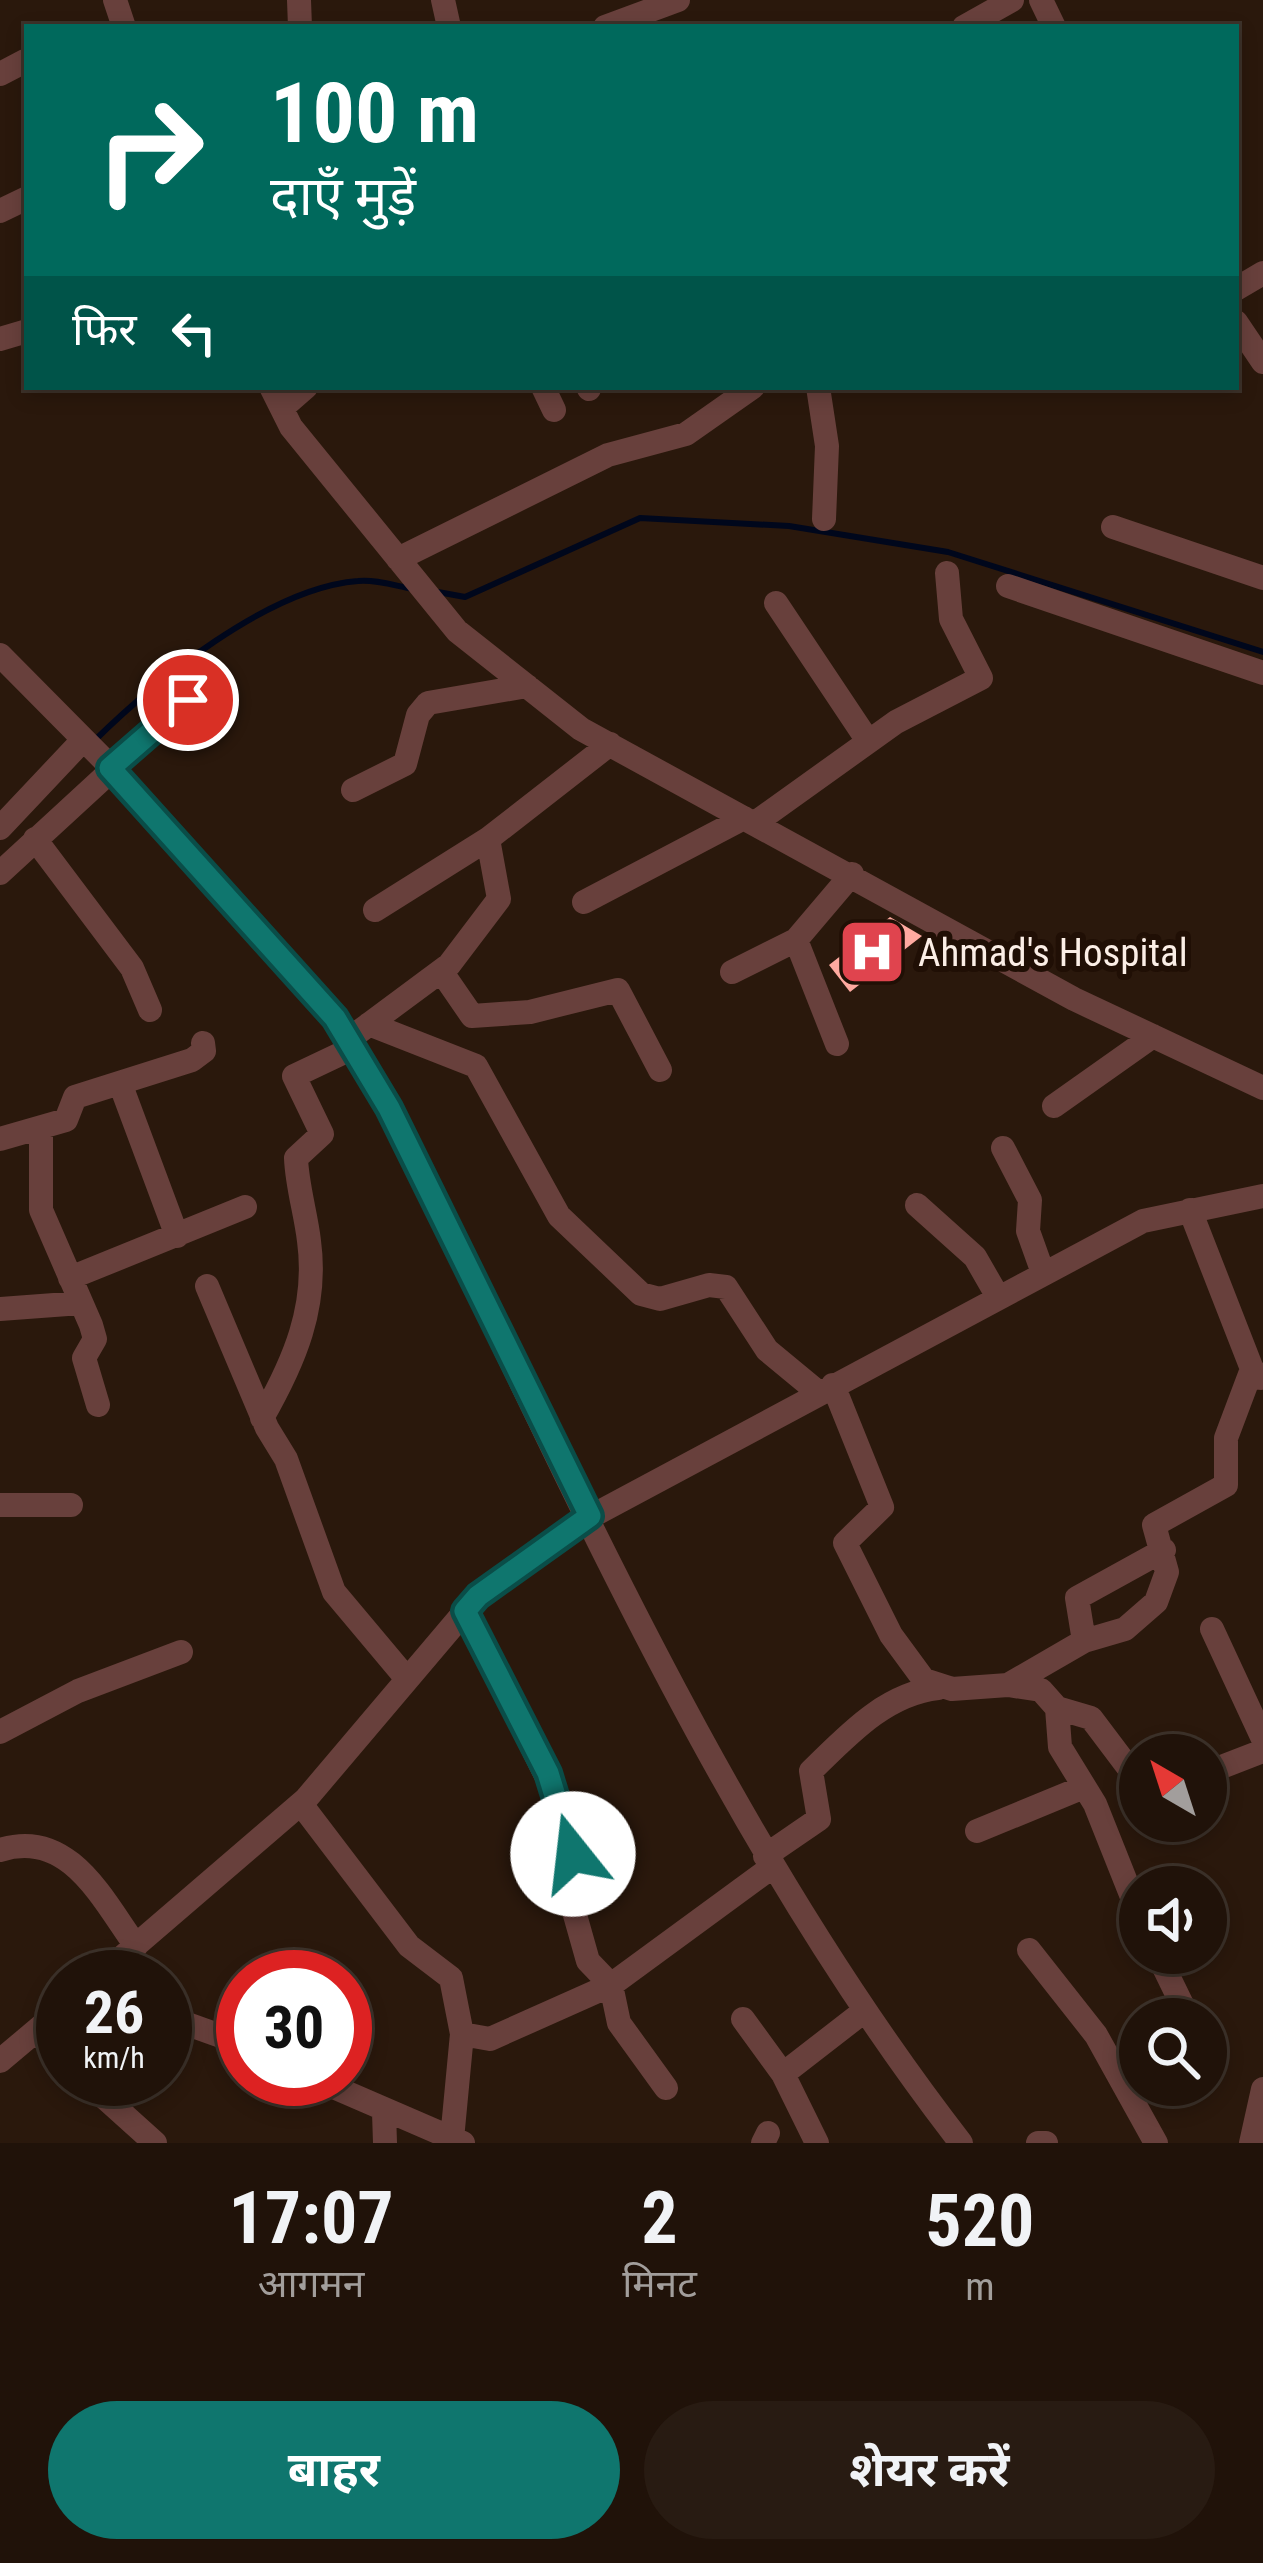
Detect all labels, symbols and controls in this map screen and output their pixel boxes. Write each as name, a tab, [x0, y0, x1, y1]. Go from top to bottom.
text: 100 m	[270, 64, 479, 163]
icon: right	[72, 72, 228, 228]
text: दाएँ मुड़ें	[270, 165, 416, 228]
icon: left	[161, 300, 227, 366]
text: फिर	[72, 303, 137, 356]
pin	[137, 649, 239, 751]
icon: arrive	[155, 667, 221, 733]
hospital icon: Ahmad's Hospital	[837, 917, 907, 987]
place label: Ahmad's Hospital	[918, 930, 1188, 976]
north arrow	[1119, 1734, 1227, 1842]
map controls	[1119, 1734, 1227, 2106]
position arrow	[510, 1791, 636, 1917]
button: sound	[1119, 1866, 1227, 1974]
speed limit sign: 30	[216, 1950, 372, 2106]
text: 26	[84, 1977, 144, 2048]
button: search	[1119, 1998, 1227, 2106]
text: km/h	[83, 2040, 145, 2075]
text: 17:07	[228, 2176, 394, 2261]
text: 2	[641, 2176, 678, 2261]
text: 520	[925, 2179, 1035, 2264]
text: आगमन	[258, 2261, 364, 2307]
text: मिनट	[622, 2261, 697, 2307]
text: m	[965, 2264, 995, 2310]
button: बाहर	[48, 2401, 620, 2539]
button: शेयर करें	[644, 2401, 1215, 2539]

